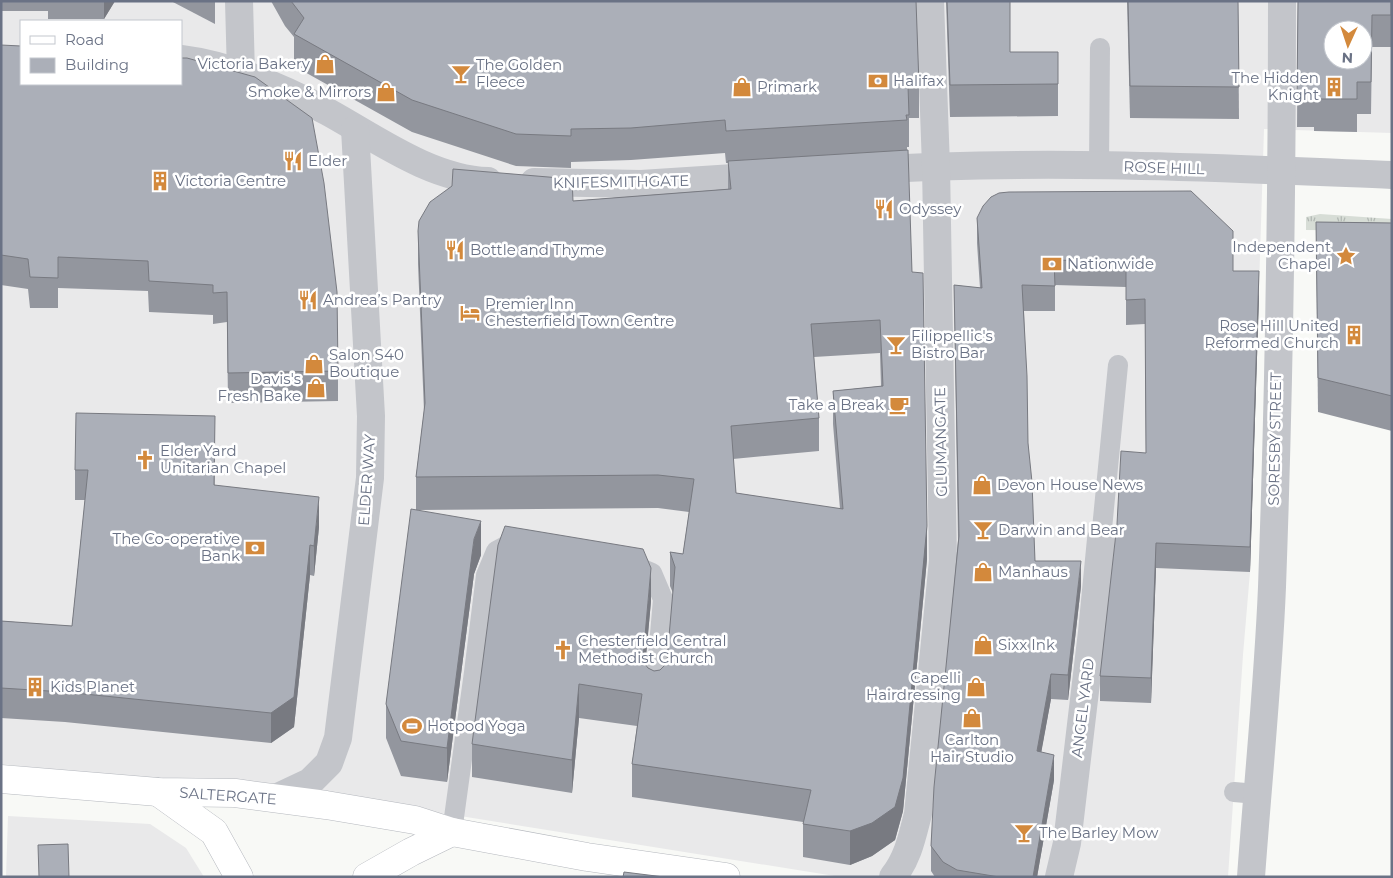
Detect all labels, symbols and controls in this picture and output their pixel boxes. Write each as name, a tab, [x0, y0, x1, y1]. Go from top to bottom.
legend	[20, 20, 182, 85]
north arrow	[1323, 20, 1373, 70]
text: Road	[65, 30, 104, 49]
text: N	[1341, 49, 1353, 67]
shop icon: Victoria Bakery	[314, 53, 336, 75]
place label: Victoria Bakery	[197, 54, 311, 73]
text: Building	[65, 55, 129, 74]
place label: The Golden Fleece	[476, 55, 562, 91]
bar icon: The Golden Fleece	[450, 63, 472, 85]
place label: The Hidden Knight	[1231, 68, 1319, 104]
bank icon: Halifax	[867, 70, 889, 92]
place label: Halifax	[893, 71, 944, 90]
shop icon: Primark	[731, 76, 753, 98]
building icon: The Hidden Knight	[1323, 76, 1345, 98]
place label: Primark	[757, 77, 817, 96]
shop icon: Smoke & Mirrors	[375, 81, 397, 103]
place label: Smoke & Mirrors	[248, 82, 371, 101]
restaurant icon: Elder	[282, 150, 304, 172]
place label: Elder	[308, 151, 347, 170]
street label: ROSE HILL	[1123, 157, 1205, 178]
building icon: Victoria Centre	[149, 170, 171, 192]
place label: Victoria Centre	[175, 171, 286, 190]
street label: KNIFESMITHGATE	[553, 171, 689, 192]
restaurant icon: Odyssey	[873, 198, 895, 220]
place label: Odyssey	[899, 199, 962, 218]
place label: Independent Chapel	[1232, 237, 1331, 273]
restaurant icon: Bottle and Thyme	[444, 239, 466, 261]
place label: Bottle and Thyme	[470, 240, 604, 259]
place icon: Independent Chapel	[1335, 245, 1357, 267]
bank icon: Nationwide	[1041, 253, 1063, 275]
place label: Nationwide	[1067, 254, 1154, 273]
restaurant icon: Andrea’s Pantry	[297, 289, 319, 311]
place label: Andrea’s Pantry	[323, 290, 442, 309]
place label: Premier Inn Chesterfield Town Centre	[485, 294, 674, 330]
hotel icon: Premier Inn Chesterfield Town Centre	[459, 302, 481, 324]
place label: Rose Hill United Reformed Church	[1205, 316, 1339, 352]
building icon: Rose Hill United Reformed Church	[1343, 324, 1365, 346]
place label: Filippellic's Bistro Bar	[911, 326, 993, 362]
bar icon: Filippellic's Bistro Bar	[885, 334, 907, 356]
place label: Salon S40 Boutique	[329, 345, 404, 381]
shop icon: Salon S40 Boutique	[303, 353, 325, 375]
place label: Davis's Fresh Bake	[218, 369, 301, 405]
street label: SORESBY STREET	[1264, 372, 1285, 506]
shop icon: Davis's Fresh Bake	[305, 377, 327, 399]
street label: GLUMANGATE	[930, 387, 951, 497]
cafe icon: Take a Break	[888, 394, 910, 416]
place label: Take a Break	[789, 395, 884, 414]
street label: ELDER WAY	[354, 433, 379, 526]
place label: Elder Yard Unitarian Chapel	[160, 441, 286, 477]
church icon: Elder Yard Unitarian Chapel	[134, 449, 156, 471]
shop icon: Devon House News	[971, 474, 993, 496]
place label: Devon House News	[997, 475, 1143, 494]
bar icon: Darwin and Bear	[972, 519, 994, 541]
place label: Darwin and Bear	[998, 520, 1125, 539]
place label: The Co-operative Bank	[113, 529, 240, 565]
bank icon: The Co-operative Bank	[244, 537, 266, 559]
shop icon: Manhaus	[972, 561, 994, 583]
place label: Manhaus	[998, 562, 1068, 581]
place label: Chesterfield Central Methodist Church	[578, 631, 726, 667]
shop icon: Sixx Ink	[972, 634, 994, 656]
place label: Sixx Ink	[998, 635, 1055, 654]
church icon: Chesterfield Central Methodist Church	[552, 639, 574, 661]
street label: ANGEL YARD	[1067, 657, 1098, 759]
place label: Capelli Hairdressing	[866, 668, 961, 704]
building icon: Kids Planet	[24, 676, 46, 698]
shop icon: Capelli Hairdressing	[965, 676, 987, 698]
place label: Kids Planet	[50, 677, 135, 696]
shop icon: Carlton Hair Studio	[961, 707, 983, 729]
sports icon: Hotpod Yoga	[401, 715, 423, 737]
place label: Hotpod Yoga	[427, 716, 526, 735]
place label: Carlton Hair Studio	[930, 730, 1014, 766]
street label: SALTERGATE	[179, 783, 277, 808]
bar icon: The Barley Mow	[1013, 822, 1035, 844]
place label: The Barley Mow	[1039, 823, 1159, 842]

